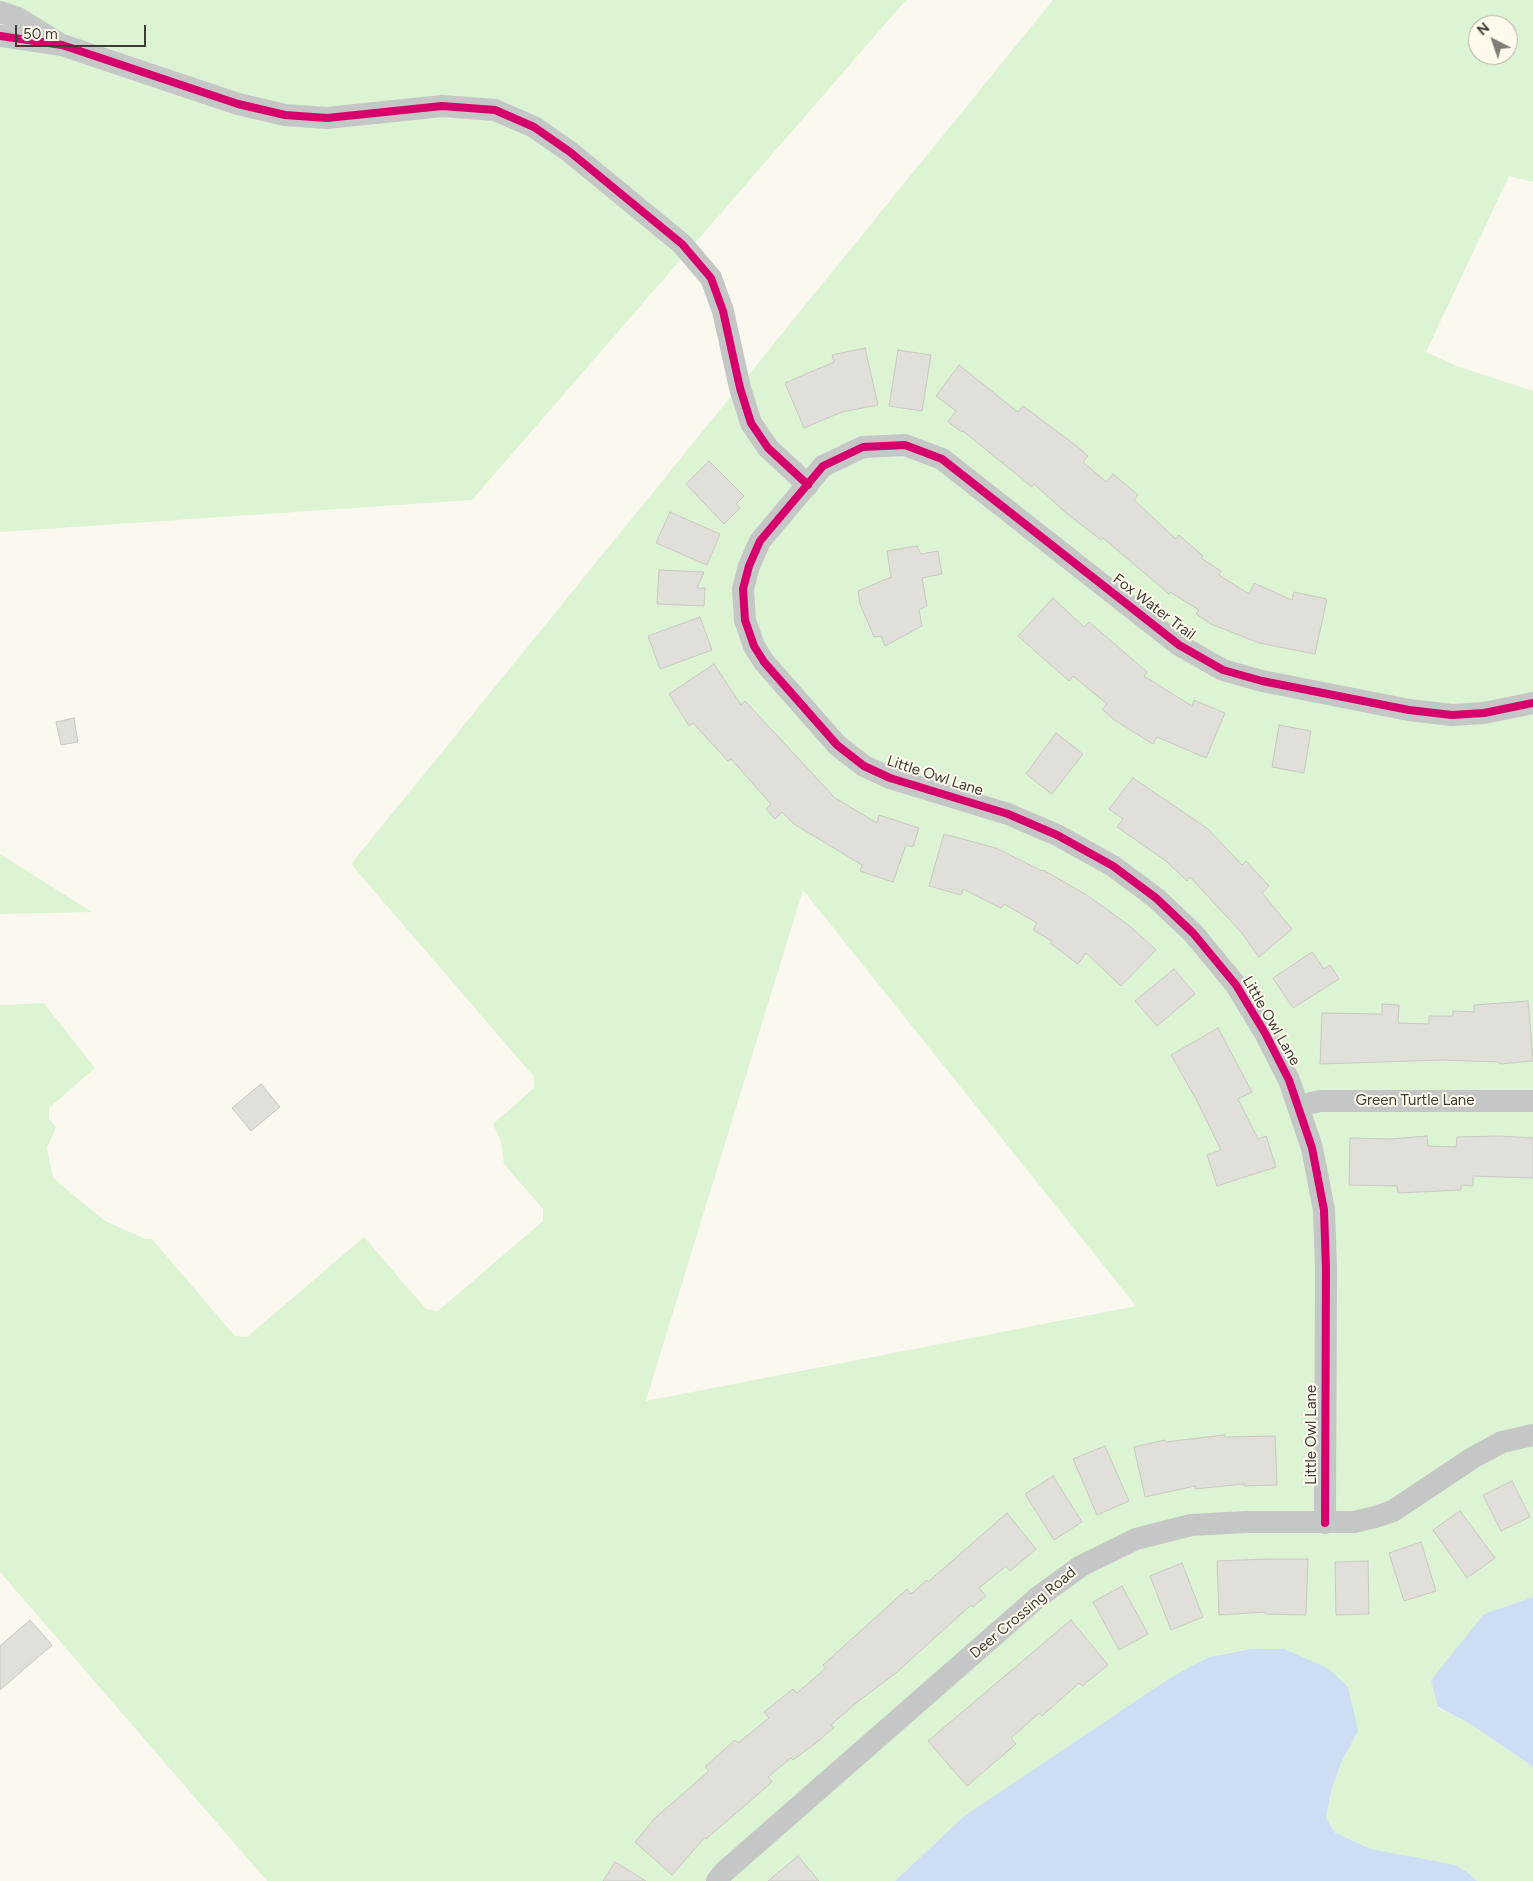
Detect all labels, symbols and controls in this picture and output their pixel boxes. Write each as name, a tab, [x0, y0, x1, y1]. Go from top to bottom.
scale bar	[18, 15, 149, 47]
north arrow	[1468, 15, 1518, 65]
text: N	[1474, 19, 1493, 39]
text: 50 m	[23, 25, 58, 43]
street label: Fox Water Trail	[1109, 570, 1199, 644]
street label: Little Owl Lane	[885, 752, 985, 800]
street label: Little Owl Lane	[1238, 973, 1304, 1069]
street label: Green Turtle Lane	[1356, 1092, 1474, 1110]
street label: Little Owl Lane	[1303, 1385, 1321, 1485]
street label: Deer Crossing Road	[966, 1563, 1080, 1663]

